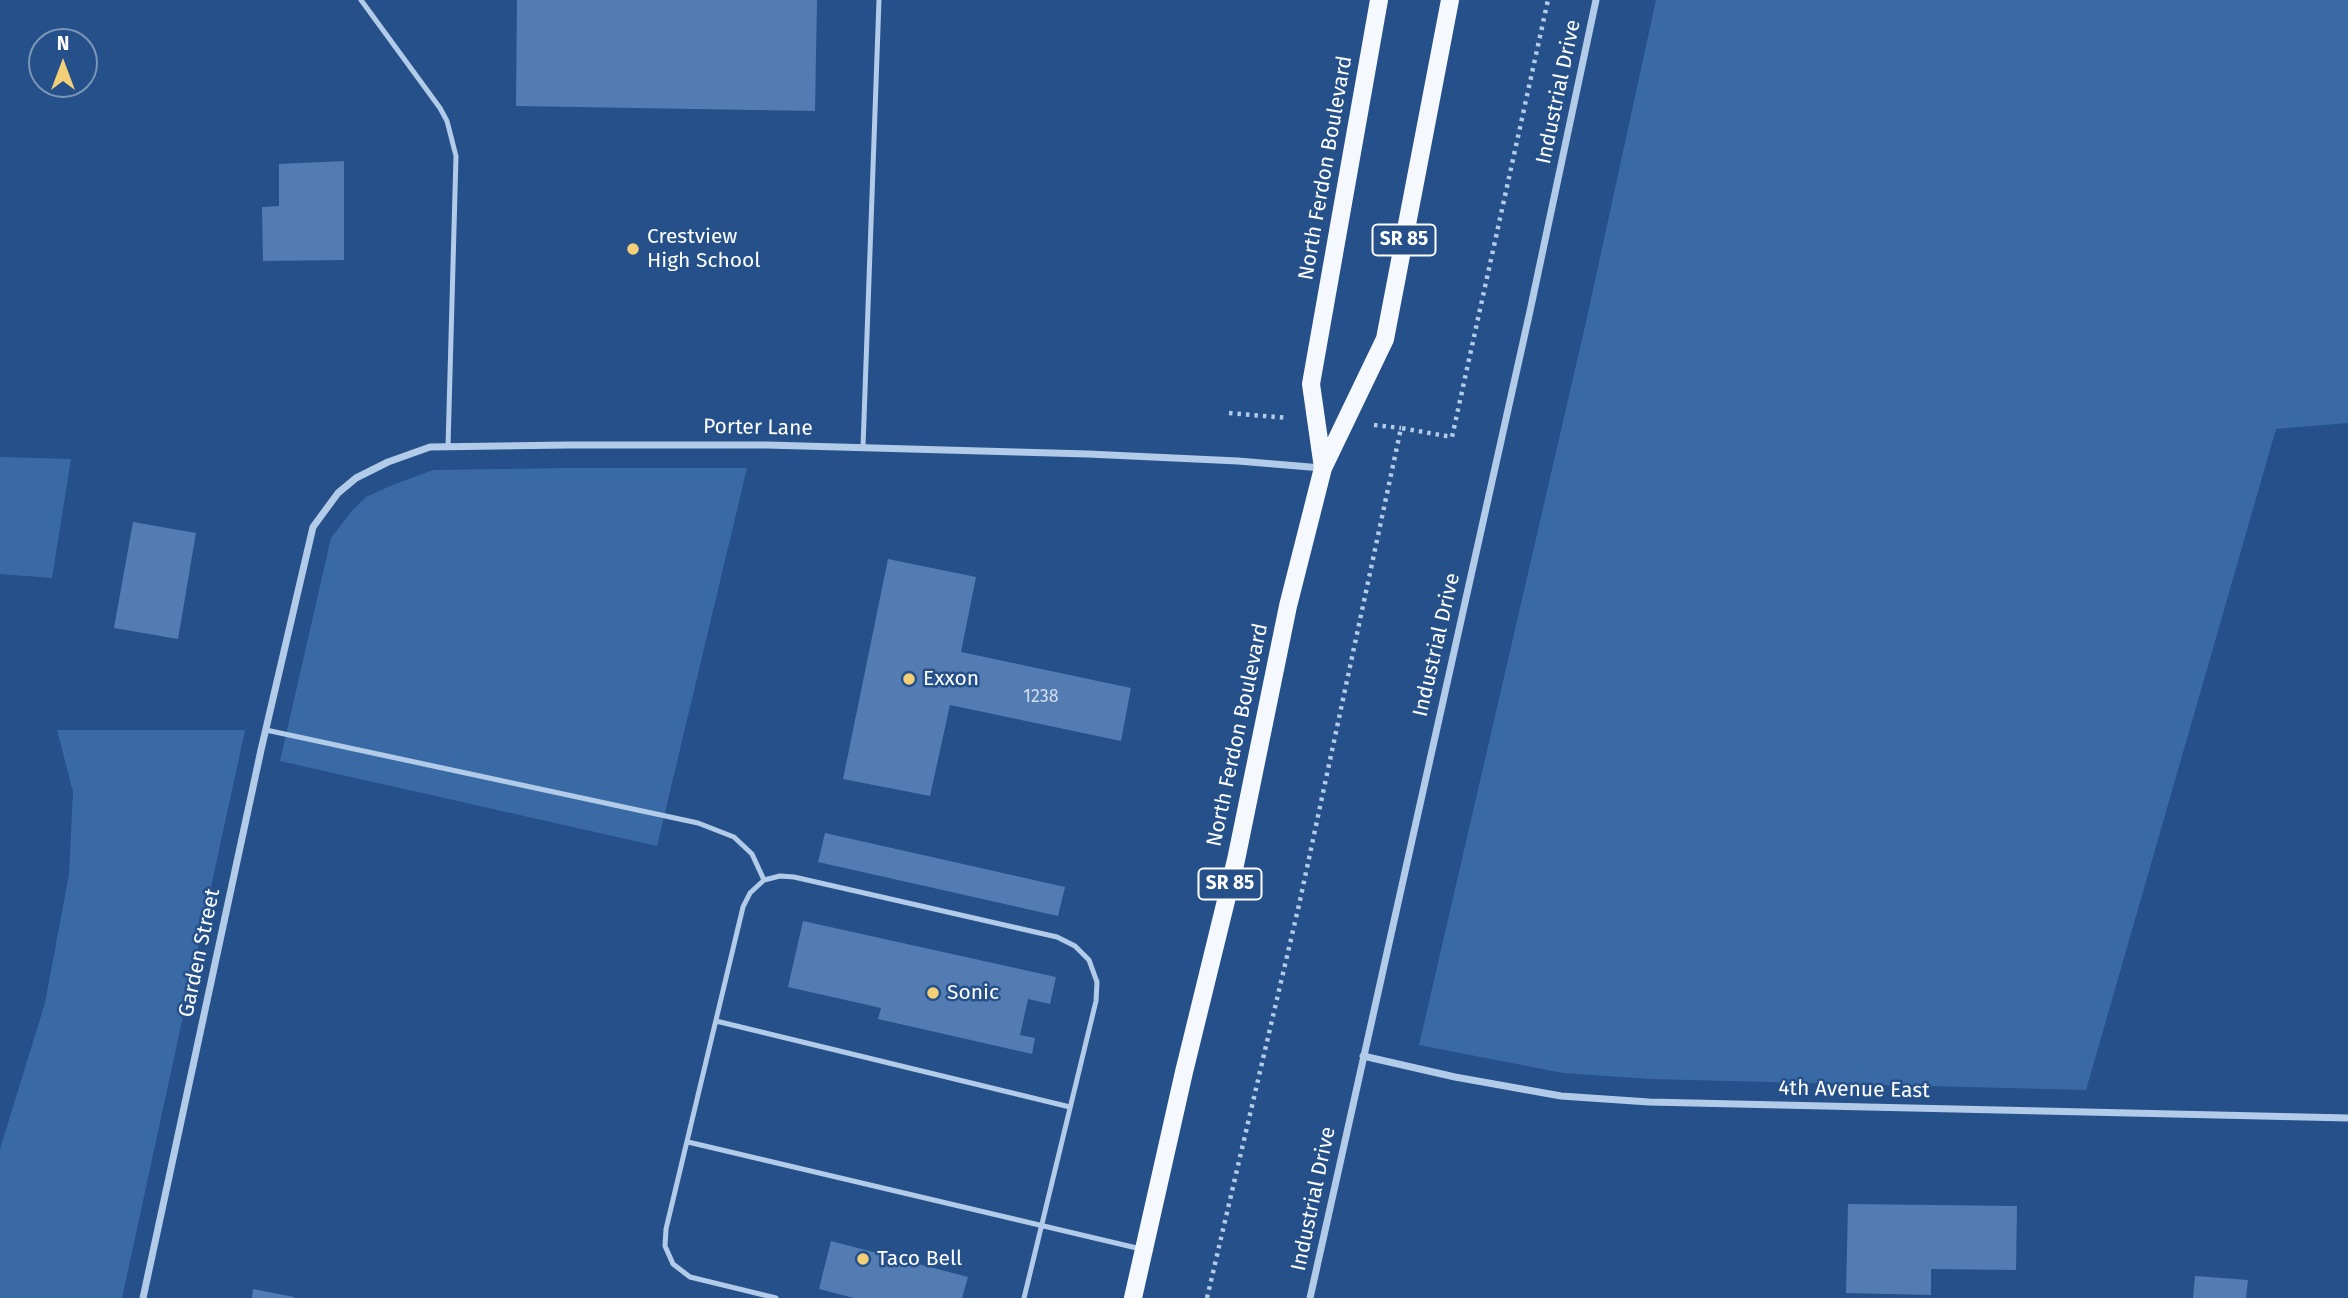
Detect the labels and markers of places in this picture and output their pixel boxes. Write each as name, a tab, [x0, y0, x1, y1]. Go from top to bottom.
place label: Crestview High School	[647, 224, 760, 274]
marker: Crestview High School	[625, 241, 641, 257]
place label: Exxon	[923, 666, 979, 692]
marker: Exxon	[901, 671, 917, 687]
place label: Sonic	[947, 980, 999, 1006]
marker: Sonic	[925, 985, 941, 1001]
place label: Taco Bell	[877, 1246, 962, 1272]
marker: Taco Bell	[855, 1251, 871, 1267]

